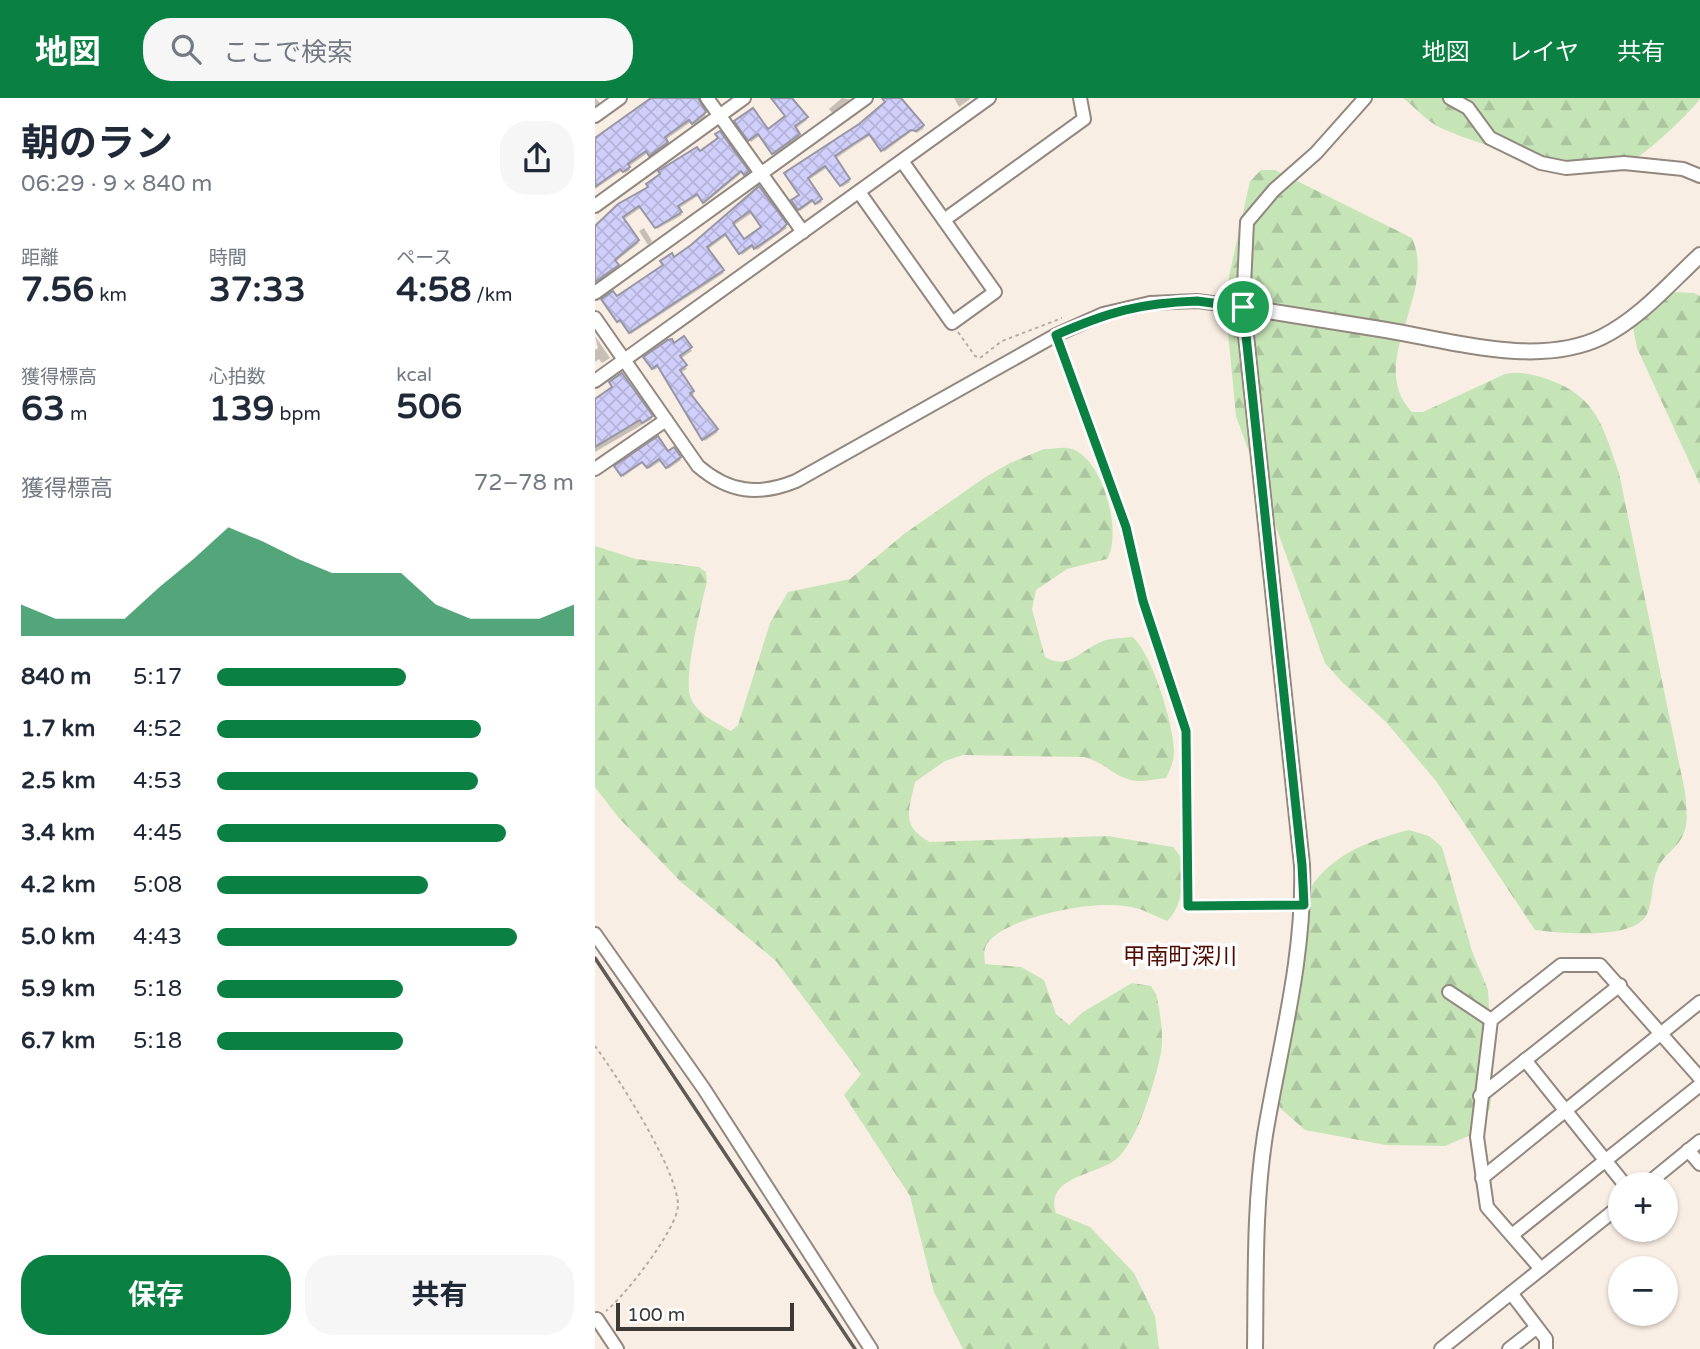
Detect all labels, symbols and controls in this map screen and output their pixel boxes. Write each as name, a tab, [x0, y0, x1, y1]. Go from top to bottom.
search box	[143, 18, 633, 81]
icon: search	[167, 30, 205, 68]
text: 地図	[35, 33, 101, 72]
text: ここで検索	[223, 37, 353, 68]
text: 地図	[1422, 38, 1470, 67]
text: レイヤ	[1508, 38, 1579, 67]
text: 共有	[1617, 38, 1665, 67]
text: 朝のラン	[21, 121, 173, 167]
button: share	[500, 121, 574, 195]
text: 06:29 · 9 × 840 m	[21, 170, 212, 198]
text: 距離	[21, 247, 59, 269]
text: 時間	[209, 247, 247, 269]
text: ペース	[396, 247, 452, 269]
text: 7.56	[21, 269, 94, 311]
text: 37:33	[209, 269, 306, 311]
text: 4:58	[396, 269, 471, 311]
pin	[1213, 277, 1273, 337]
text: km	[94, 284, 127, 306]
text: /km	[471, 284, 513, 306]
icon: arrive	[1224, 288, 1262, 326]
text: kcal	[396, 364, 432, 386]
text: 獲得標高	[21, 366, 97, 388]
text: 心拍数	[209, 366, 266, 388]
text: 506	[396, 386, 462, 428]
text: 63	[21, 388, 65, 430]
text: 139	[209, 388, 275, 430]
text: m	[65, 403, 87, 425]
text: bpm	[275, 403, 321, 425]
text: 72–78 m	[474, 469, 574, 497]
text: 獲得標高	[21, 475, 113, 503]
text: 840 m	[21, 663, 91, 691]
text: 5:17	[133, 663, 182, 691]
text: 1.7 km	[21, 715, 95, 743]
text: 4:52	[133, 715, 182, 743]
text: 2.5 km	[21, 767, 96, 795]
text: 4:53	[133, 767, 182, 795]
text: 3.4 km	[21, 819, 95, 847]
text: 4:45	[133, 819, 182, 847]
text: 4.2 km	[21, 871, 96, 899]
text: 5:08	[133, 871, 182, 899]
text: 5.0 km	[21, 923, 95, 951]
text: 4:43	[133, 923, 182, 951]
district label: 甲南町深川	[1123, 943, 1238, 971]
text: 5.9 km	[21, 975, 95, 1003]
text: 5:18	[133, 975, 182, 1003]
text: 6.7 km	[21, 1027, 95, 1055]
text: 5:18	[133, 1027, 182, 1055]
map controls	[1608, 1172, 1678, 1326]
button: +	[1608, 1172, 1678, 1242]
button: 保存	[21, 1255, 291, 1335]
button: 共有	[305, 1255, 574, 1335]
button: −	[1608, 1256, 1678, 1326]
scale bar	[616, 1300, 795, 1332]
text: 100 m	[627, 1304, 685, 1326]

